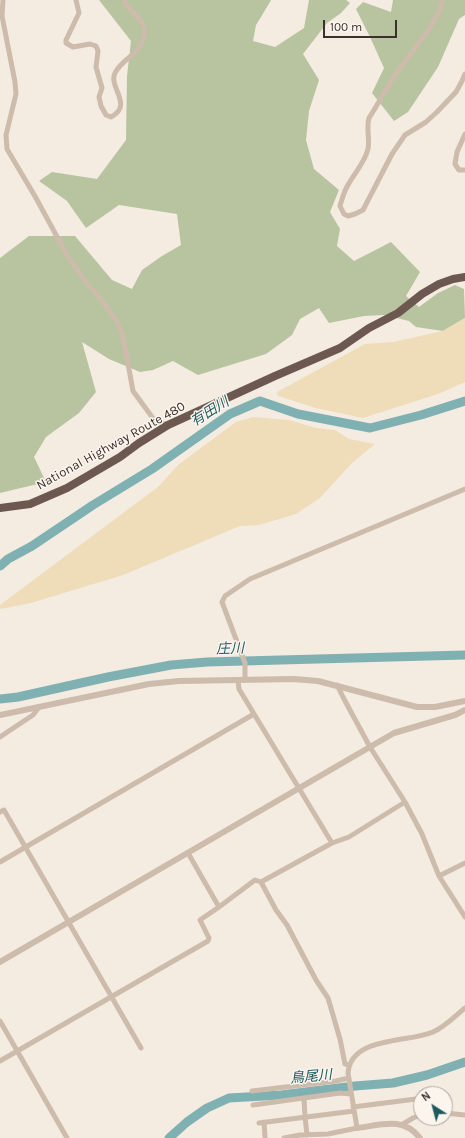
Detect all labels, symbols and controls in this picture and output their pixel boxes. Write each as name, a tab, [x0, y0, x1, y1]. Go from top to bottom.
scale bar	[325, 12, 399, 38]
text: 100 m	[330, 20, 362, 34]
water label: 有田川	[188, 394, 232, 430]
street label: National Highway Route 480	[34, 399, 188, 493]
water label: 庄川	[216, 640, 244, 658]
water label: 鳥尾川	[289, 1067, 333, 1087]
north arrow	[413, 1086, 453, 1126]
text: N	[419, 1089, 433, 1104]

